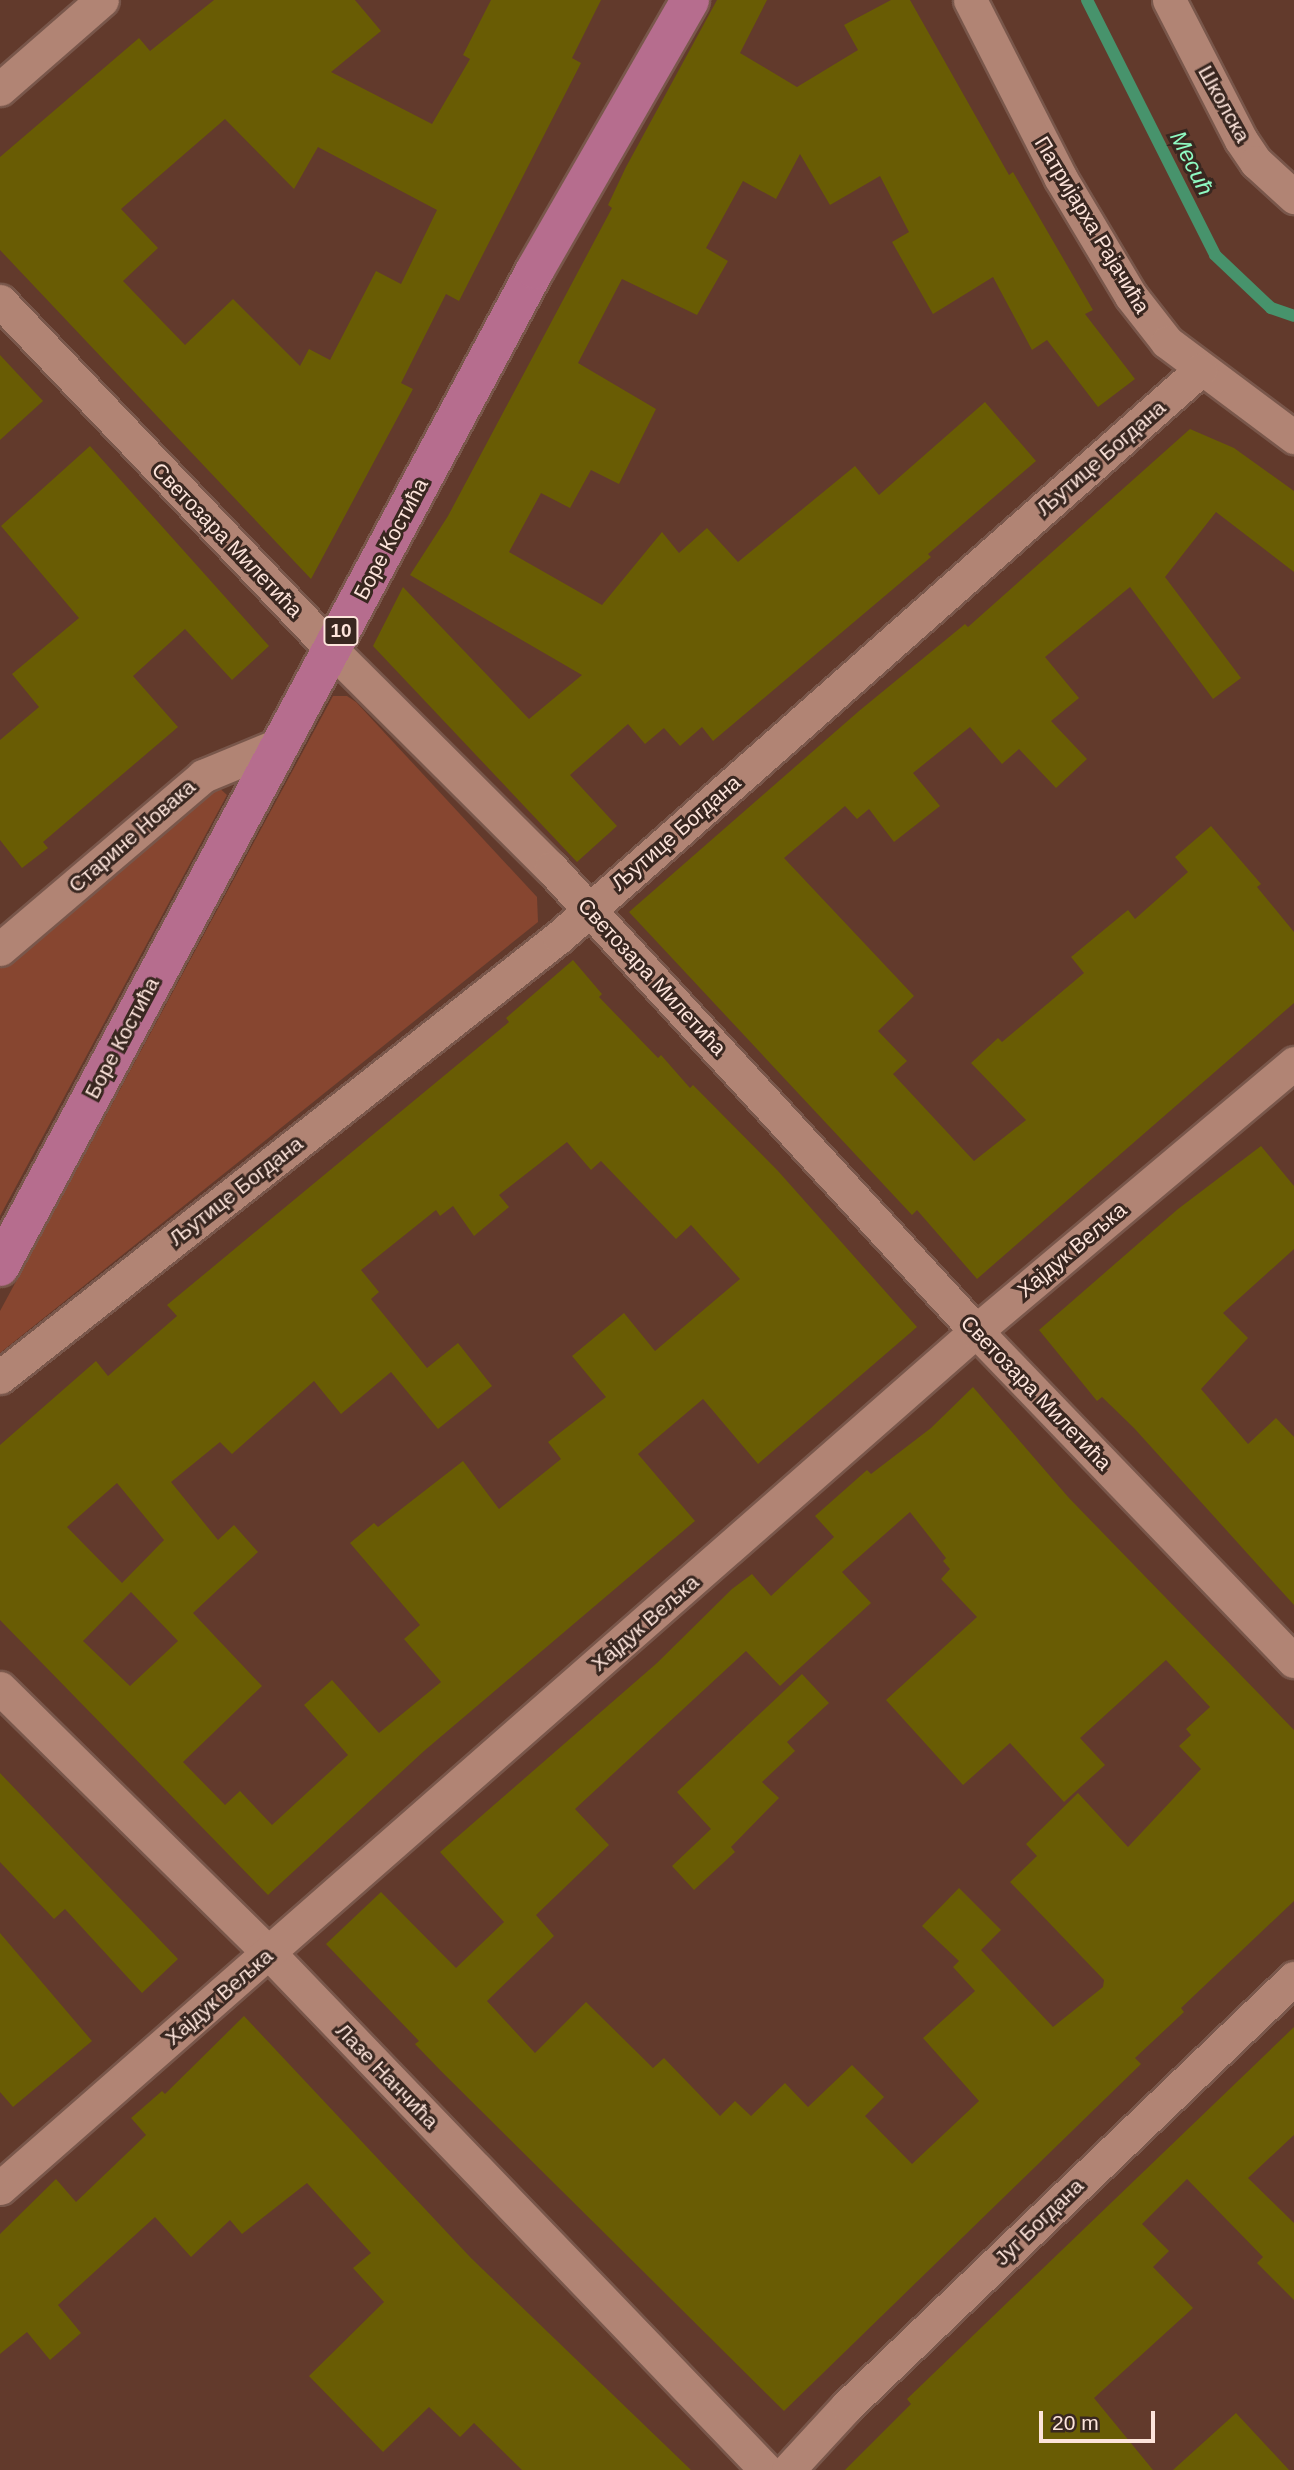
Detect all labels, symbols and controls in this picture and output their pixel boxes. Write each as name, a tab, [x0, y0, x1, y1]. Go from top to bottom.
street label: Школска	[1193, 61, 1255, 147]
water label: Месић	[1164, 126, 1220, 200]
street label: Патријарха Рајачића	[1029, 132, 1155, 318]
street label: Љутице Богдана	[1031, 395, 1171, 521]
street label: Светозара Милетића	[147, 457, 307, 623]
street label: Боре Костића	[348, 474, 434, 604]
road number: 10	[322, 616, 360, 646]
street label: Љутице Богдана	[606, 770, 746, 896]
street label: Старине Новака	[64, 774, 200, 898]
street label: Светозара Милетића	[573, 893, 731, 1061]
street label: Боре Костића	[79, 973, 165, 1103]
street label: Љутице Богдана	[164, 1131, 308, 1251]
street label: Хајдук Вељка	[1013, 1197, 1131, 1303]
street label: Светозара Милетића	[956, 1310, 1116, 1476]
street label: Хајдук Вељка	[586, 1569, 704, 1677]
street label: Хајдук Вељка	[160, 1943, 278, 2051]
street label: Лазе Нанчића	[330, 2018, 444, 2134]
street label: Југ Богдана	[989, 2173, 1089, 2271]
scale bar	[1042, 2396, 1158, 2440]
text: 20 m	[1052, 2411, 1099, 2434]

